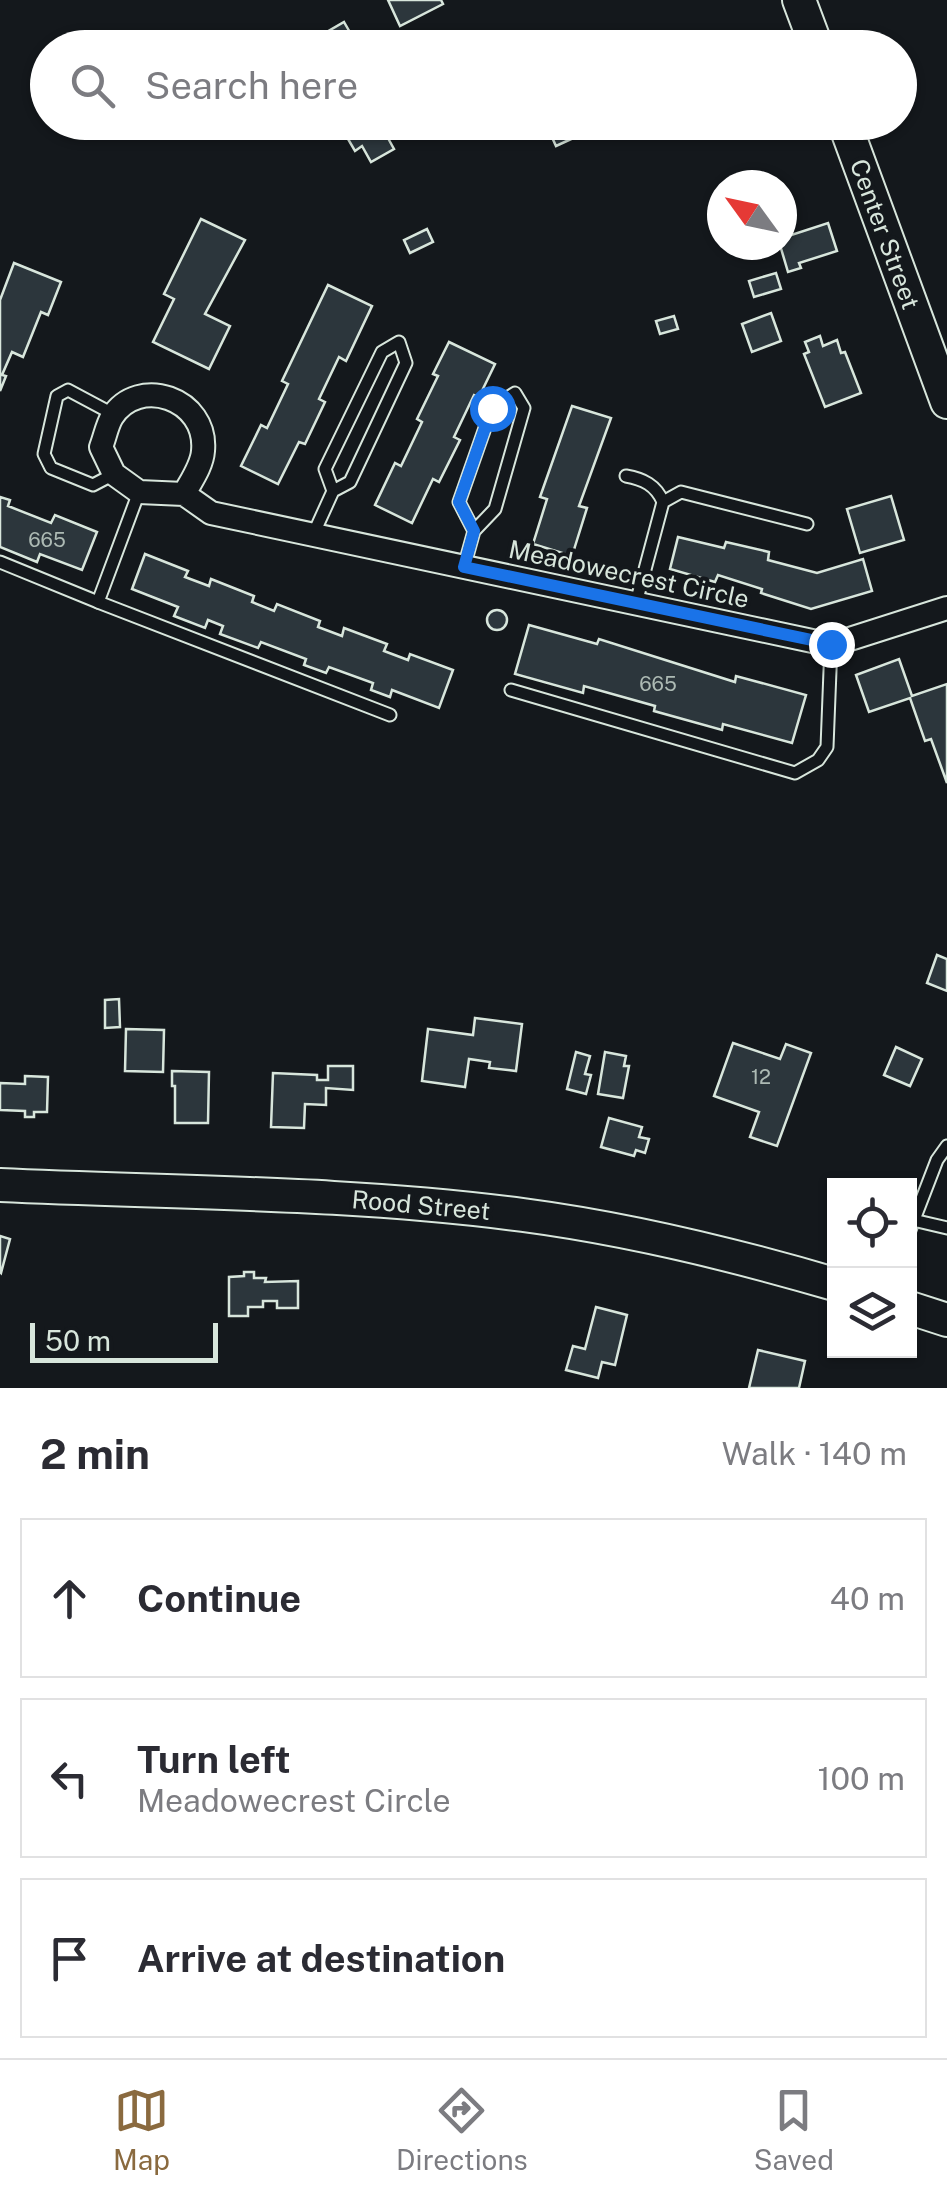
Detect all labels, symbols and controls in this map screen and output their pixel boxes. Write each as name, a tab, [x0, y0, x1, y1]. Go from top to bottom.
search box	[30, 30, 917, 140]
icon: search	[65, 58, 120, 113]
text: Search here	[145, 63, 358, 108]
street label: Center Street	[844, 155, 926, 313]
north arrow	[707, 170, 797, 260]
route start	[470, 386, 516, 432]
house number: 665	[28, 528, 66, 552]
street label: Meadowecrest Circle	[506, 534, 752, 614]
route end	[809, 622, 855, 668]
house number: 665	[639, 672, 677, 696]
house number: 12	[751, 1065, 771, 1089]
map controls	[827, 1178, 917, 1358]
button: locate	[827, 1178, 917, 1268]
street label: Rood Street	[351, 1184, 491, 1226]
button: layers	[827, 1268, 917, 1358]
scale bar	[30, 1318, 218, 1362]
text: 50 m	[45, 1324, 111, 1357]
text: 2 min	[40, 1429, 150, 1478]
text: Walk · 140 m	[722, 1435, 907, 1472]
icon: ahead	[42, 1571, 97, 1626]
text: Continue	[137, 1576, 301, 1621]
text: 40 m	[830, 1580, 905, 1617]
text: Turn left	[137, 1737, 291, 1782]
icon: left	[42, 1751, 97, 1806]
text: 100 m	[818, 1760, 905, 1797]
text: Meadowecrest Circle	[137, 1782, 451, 1819]
icon: arrive	[42, 1931, 97, 1986]
text: Arrive at destination	[137, 1936, 505, 1981]
tab: Map	[113, 2083, 170, 2176]
tab: Directions	[396, 2083, 528, 2176]
tab: Saved	[754, 2083, 834, 2176]

